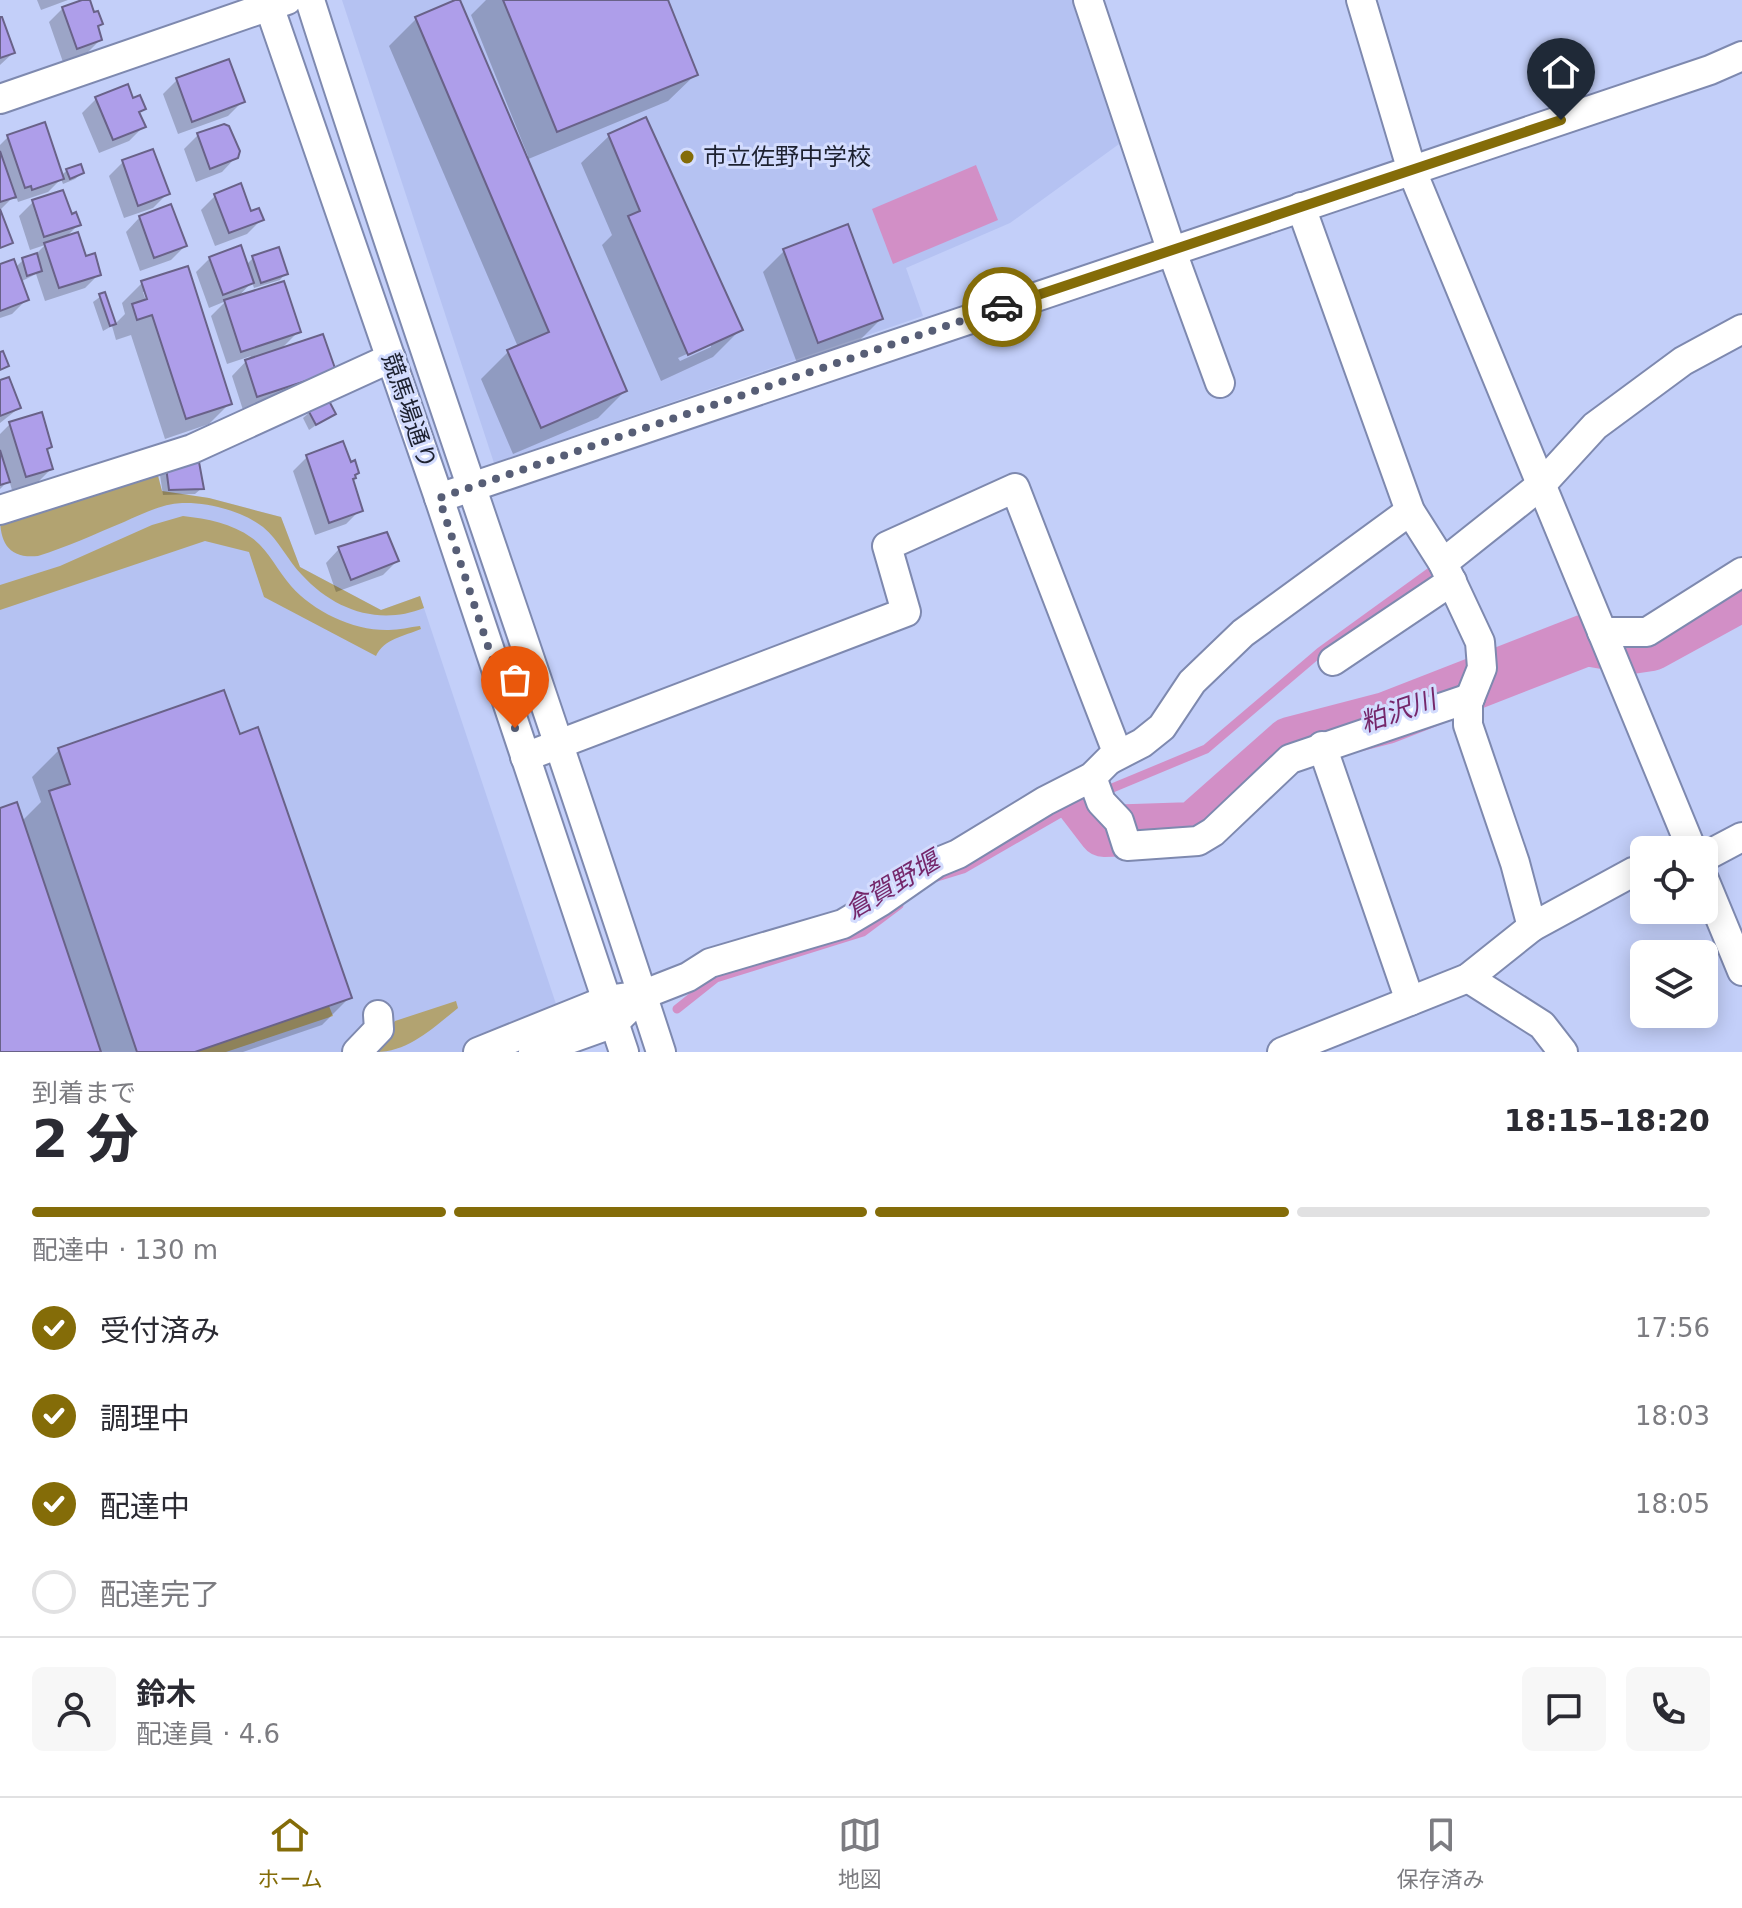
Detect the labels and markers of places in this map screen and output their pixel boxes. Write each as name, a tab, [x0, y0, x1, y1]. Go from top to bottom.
pin	[1527, 38, 1595, 120]
place label: 市立佐野中学校	[703, 143, 871, 171]
marker: 市立佐野中学校	[678, 148, 696, 166]
pin	[481, 646, 549, 728]

